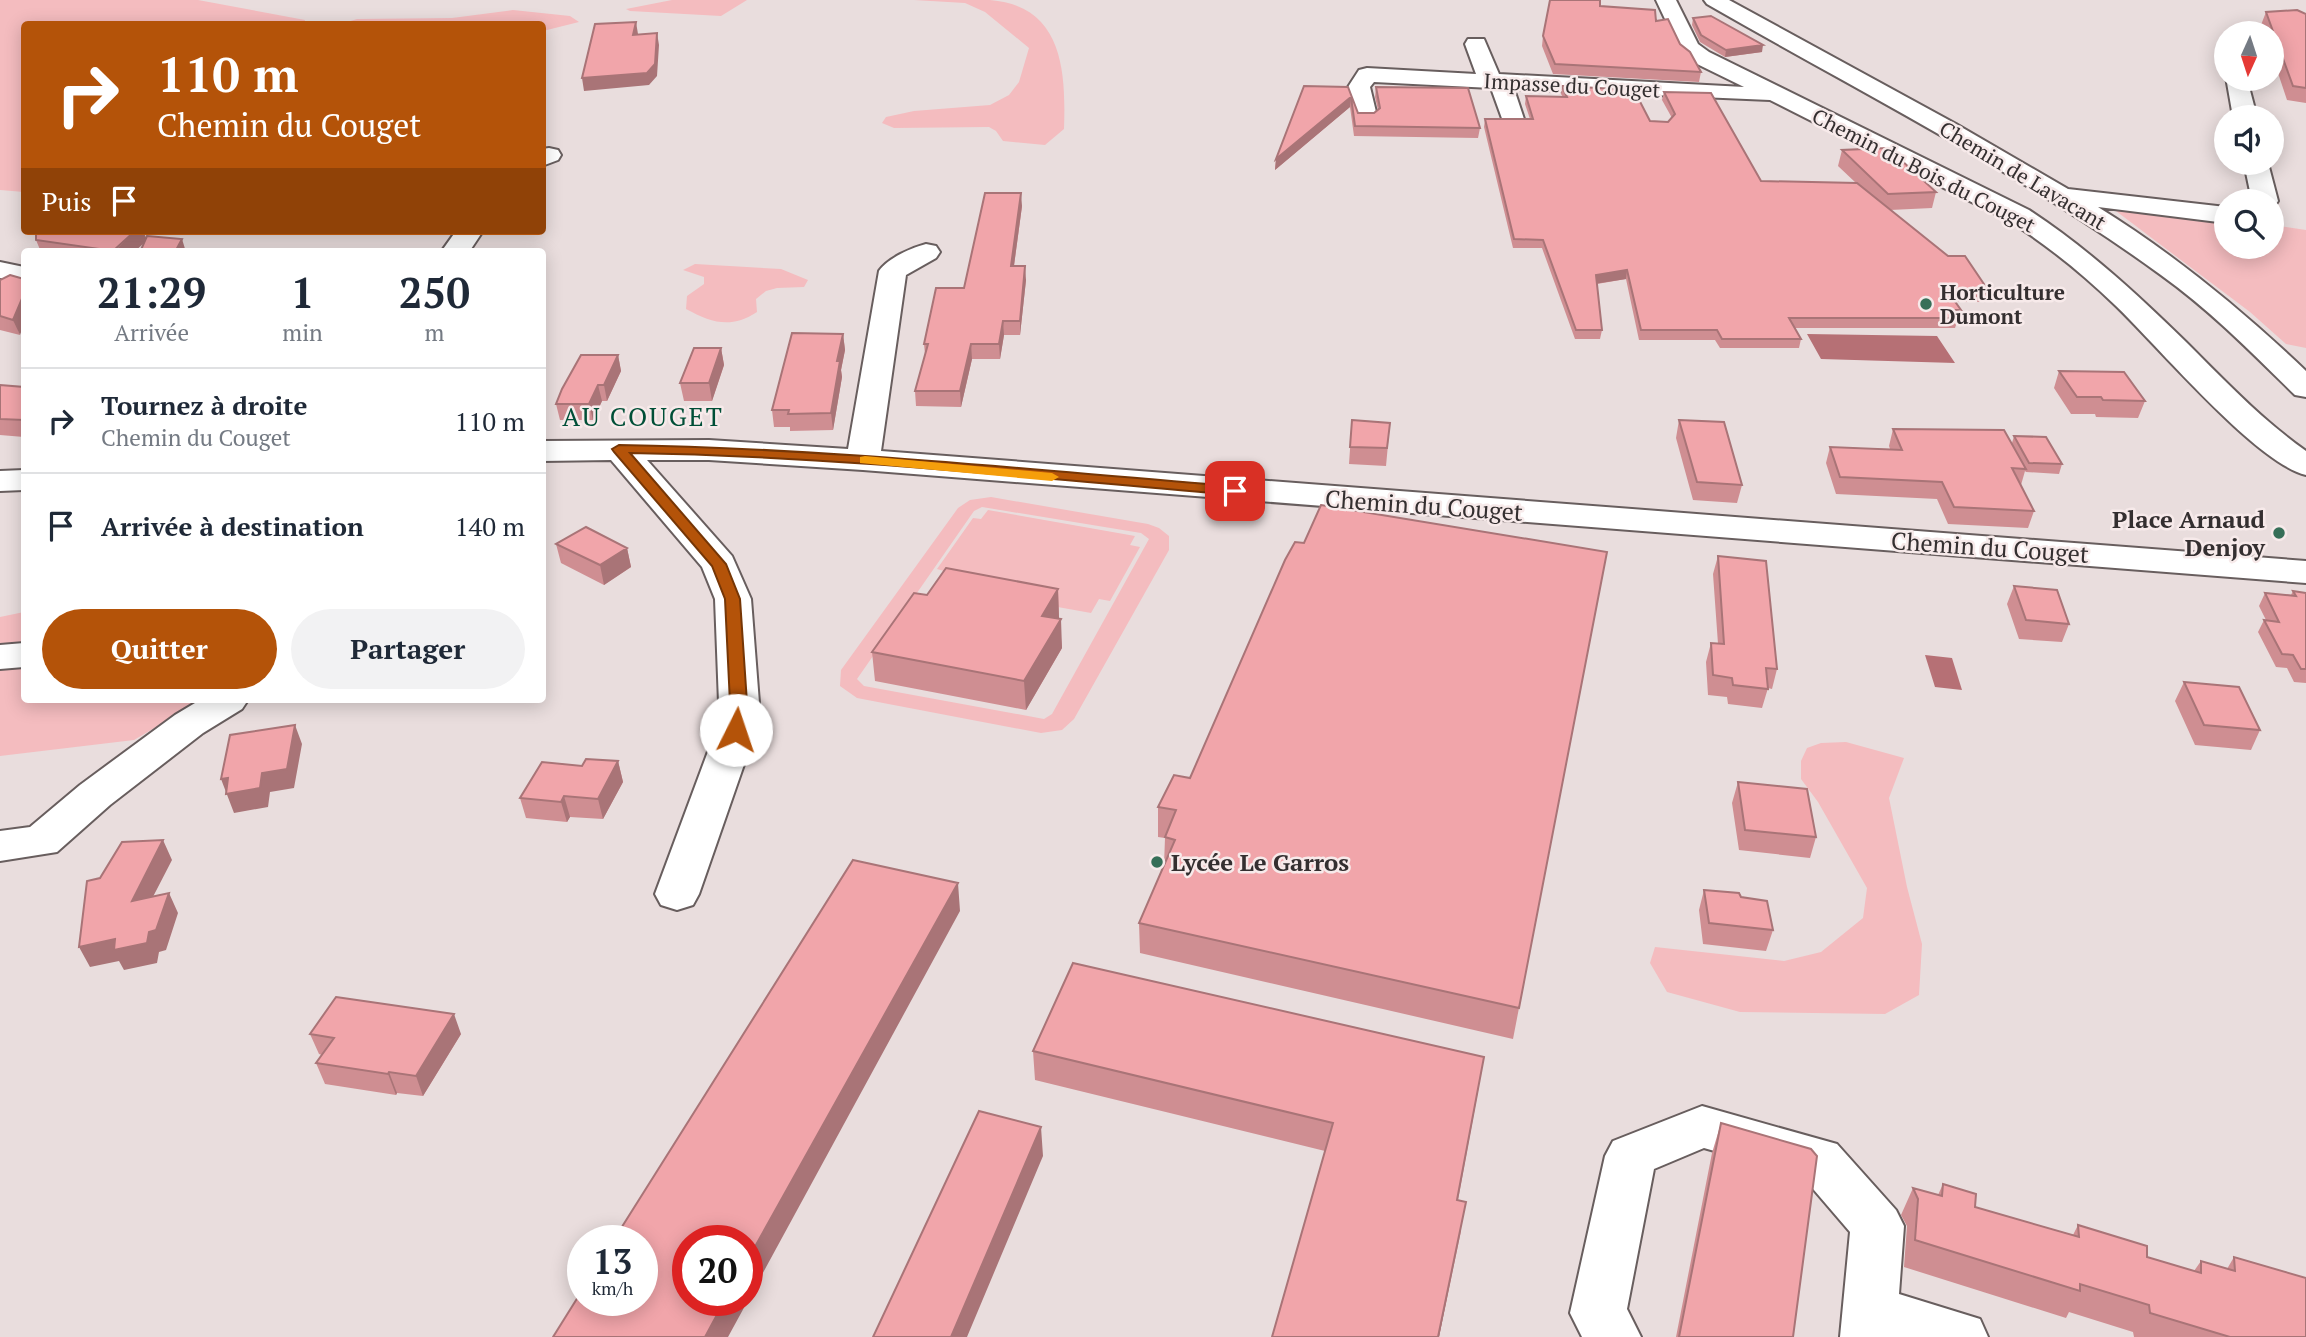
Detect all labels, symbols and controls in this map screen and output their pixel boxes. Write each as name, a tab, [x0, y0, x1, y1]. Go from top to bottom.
north arrow	[2214, 21, 2284, 91]
map controls	[2214, 21, 2284, 259]
text: 110 m	[157, 41, 299, 106]
icon: right	[42, 49, 133, 140]
street label: Impasse du Couget	[1483, 66, 1661, 104]
street label: Chemin du Bois du Couget	[1808, 101, 2041, 239]
text: Chemin du Couget	[157, 104, 421, 146]
button: sound	[2214, 105, 2284, 175]
street label: Chemin de Lavacant	[1934, 114, 2112, 236]
icon: arrive	[105, 182, 143, 220]
text: Puis	[42, 184, 91, 218]
button: search	[2214, 189, 2284, 259]
text: 21:29	[97, 264, 206, 320]
text: 1	[291, 264, 314, 320]
text: 250	[399, 264, 470, 320]
place label: Horticulture Dumont	[1940, 278, 2065, 330]
marker: Horticulture Dumont	[1918, 296, 1934, 312]
text: Arrivée	[114, 317, 189, 348]
text: min	[282, 317, 323, 348]
text: m	[424, 317, 444, 348]
text: Tournez à droite	[101, 388, 307, 422]
district label: AU COUGET	[562, 399, 724, 433]
icon: right	[42, 402, 80, 440]
text: 110 m	[455, 404, 525, 438]
text: Chemin du Couget	[101, 422, 291, 453]
pin	[1205, 461, 1265, 521]
icon: arrive	[1216, 472, 1254, 510]
street label: Chemin du Couget	[1324, 482, 1524, 528]
place label: Place Arnaud Denjoy	[2112, 503, 2266, 563]
icon: arrive	[42, 507, 80, 545]
text: Arrivée à destination	[101, 509, 364, 543]
text: 140 m	[455, 509, 525, 543]
street label: Chemin du Couget	[1890, 524, 2090, 570]
marker: Place Arnaud Denjoy	[2271, 525, 2287, 541]
button: Quitter	[42, 609, 277, 689]
button: Partager	[291, 609, 525, 689]
position arrow	[699, 693, 773, 767]
place label: Lycée Le Garros	[1171, 846, 1349, 878]
marker: Lycée Le Garros	[1149, 854, 1165, 870]
speed limit sign: 20	[672, 1225, 763, 1316]
text: 13	[593, 1238, 632, 1284]
text: km/h	[592, 1276, 633, 1300]

